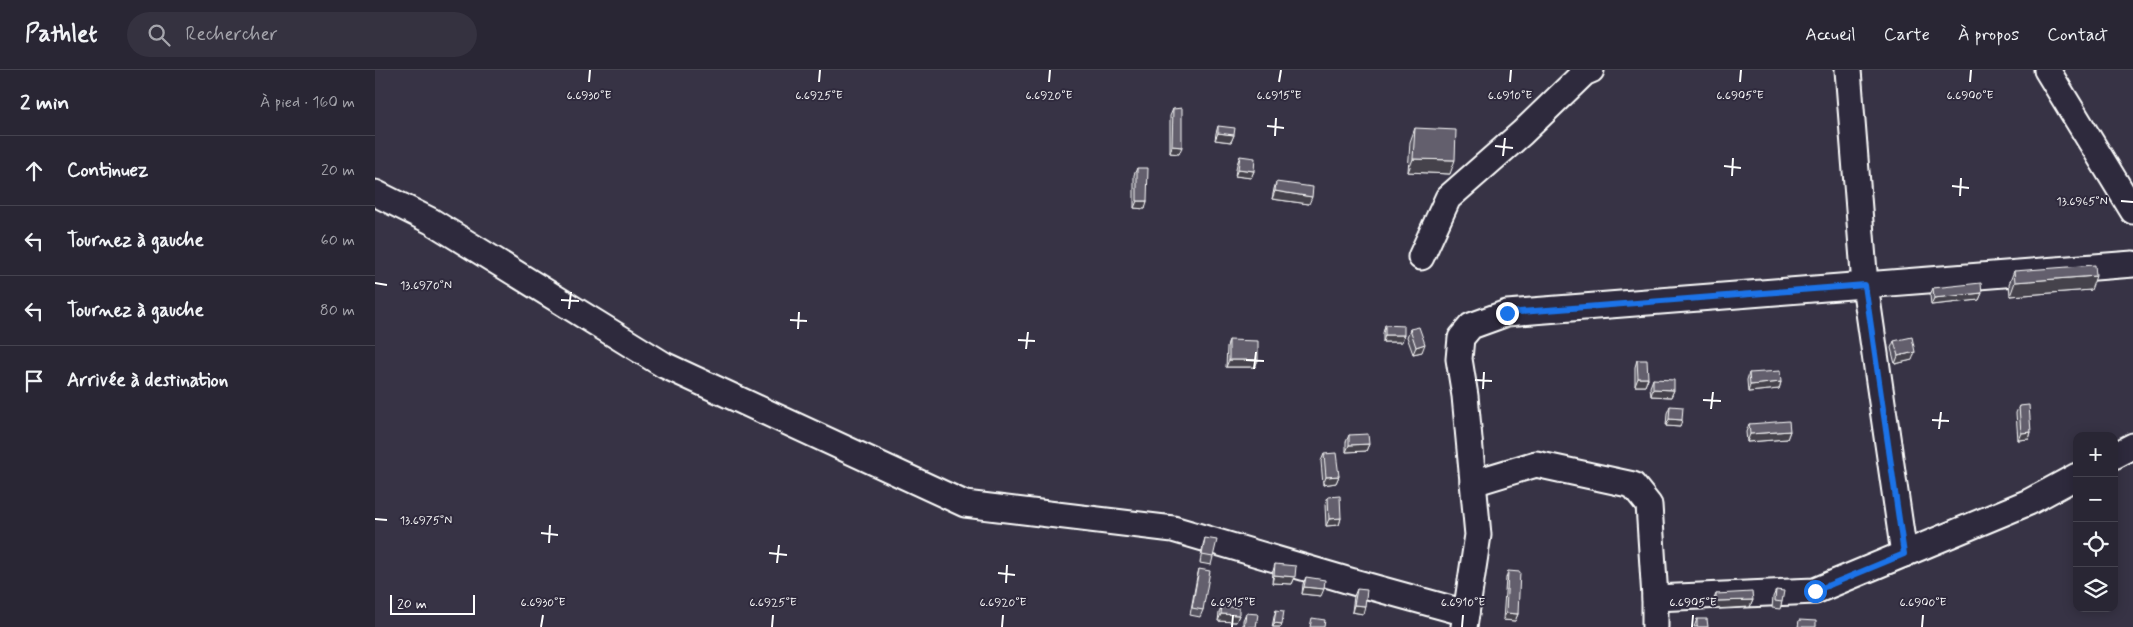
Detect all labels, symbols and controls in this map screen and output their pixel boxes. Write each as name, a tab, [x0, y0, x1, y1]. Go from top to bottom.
search box	[127, 12, 477, 57]
text: Pathlet	[25, 19, 97, 50]
icon: search	[145, 21, 173, 49]
text: Rechercher	[185, 22, 278, 47]
text: Accueil	[1805, 23, 1856, 47]
text: Carte	[1884, 23, 1930, 47]
text: À propos	[1958, 23, 2019, 47]
text: Contact	[2047, 23, 2108, 47]
text: 6.6930°E	[567, 88, 611, 104]
text: 6.6925°E	[795, 88, 843, 104]
text: 6.6920°E	[1025, 88, 1073, 104]
text: 6.6915°E	[1256, 88, 1302, 104]
text: 6.6910°E	[1488, 88, 1532, 104]
text: 6.6905°E	[1716, 88, 1764, 104]
text: 6.6900°E	[1946, 88, 1994, 104]
text: 2 min	[20, 89, 69, 117]
text: À pied · 160 m	[260, 92, 355, 113]
icon: ahead	[20, 157, 48, 185]
text: Continuez	[67, 158, 148, 183]
text: 20 m	[321, 160, 355, 181]
text: 13.6965°N	[2056, 194, 2108, 210]
icon: left	[20, 227, 48, 255]
text: Tournez à gauche	[67, 228, 204, 253]
text: 60 m	[321, 230, 355, 251]
text: 13.6970°N	[400, 278, 452, 294]
icon: left	[20, 297, 48, 325]
text: Tournez à gauche	[67, 298, 204, 323]
text: 80 m	[320, 300, 355, 321]
route end	[1496, 302, 1519, 325]
icon: arrive	[20, 367, 48, 395]
text: Arrivée à destination	[67, 368, 228, 393]
map controls	[2073, 432, 2118, 612]
button: +	[2073, 432, 2118, 477]
button: −	[2073, 477, 2118, 522]
text: 13.6975°N	[400, 513, 452, 529]
button: locate	[2073, 522, 2118, 567]
button: layers	[2073, 567, 2118, 612]
route start	[1804, 580, 1827, 603]
scale bar	[390, 592, 475, 615]
text: 20 m	[397, 595, 427, 613]
text: 6.6930°E	[521, 595, 565, 611]
text: 6.6925°E	[749, 595, 797, 611]
text: 6.6920°E	[979, 595, 1027, 611]
text: 6.6915°E	[1210, 595, 1256, 611]
text: 6.6910°E	[1441, 595, 1485, 611]
text: 6.6905°E	[1669, 595, 1717, 611]
text: 6.6900°E	[1899, 595, 1947, 611]

